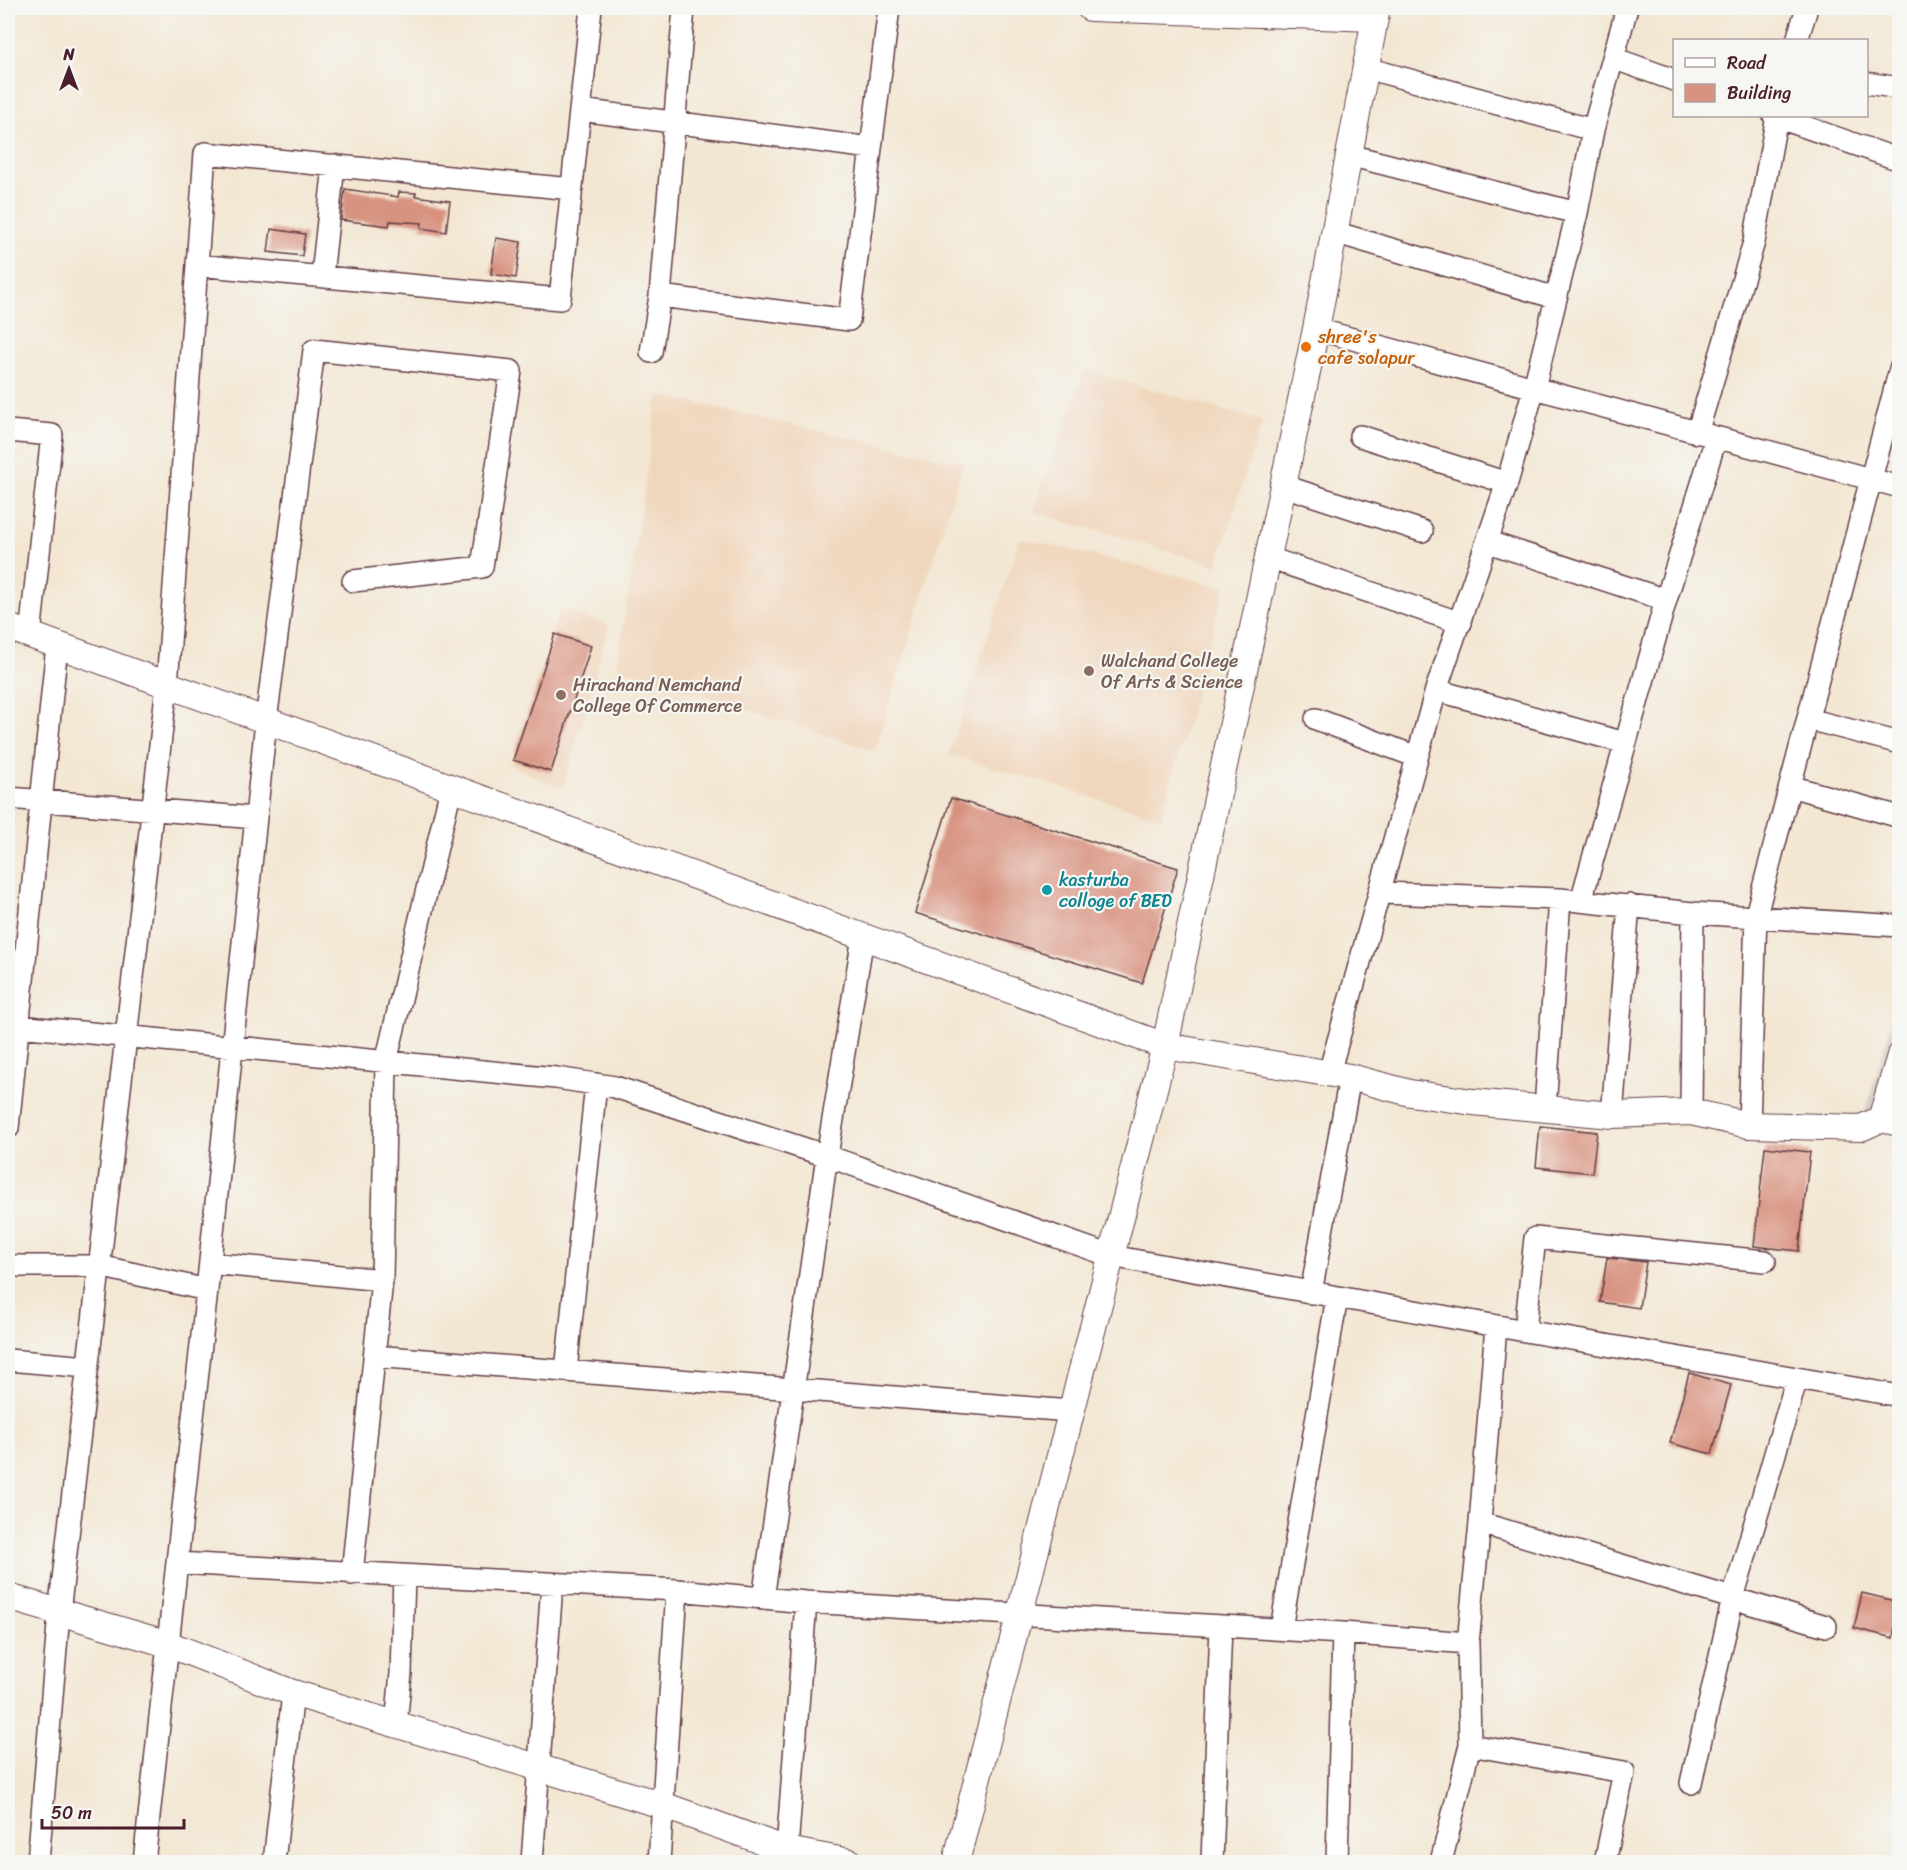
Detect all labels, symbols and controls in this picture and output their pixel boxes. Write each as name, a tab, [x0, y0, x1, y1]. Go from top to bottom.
north arrow	[39, 39, 99, 99]
legend	[1673, 39, 1868, 117]
text: N	[62, 40, 75, 69]
text: Road	[1727, 47, 1767, 79]
text: Building	[1727, 77, 1791, 109]
place label: shree's cafe solapur	[1317, 321, 1416, 374]
marker: shree's cafe solapur	[1299, 340, 1313, 354]
place label: Walchand College Of Arts & Science	[1101, 645, 1243, 698]
marker: Walchand College Of Arts & Science	[1082, 664, 1096, 678]
place label: Hirachand Nemchand College Of Commerce	[573, 669, 742, 722]
marker: Hirachand Nemchand College Of Commerce	[554, 688, 568, 702]
place label: kasturba colloge of BED	[1059, 864, 1172, 917]
marker: kasturba colloge of BED	[1040, 883, 1054, 897]
scale bar	[42, 1792, 184, 1830]
text: 50 m	[51, 1797, 92, 1829]

